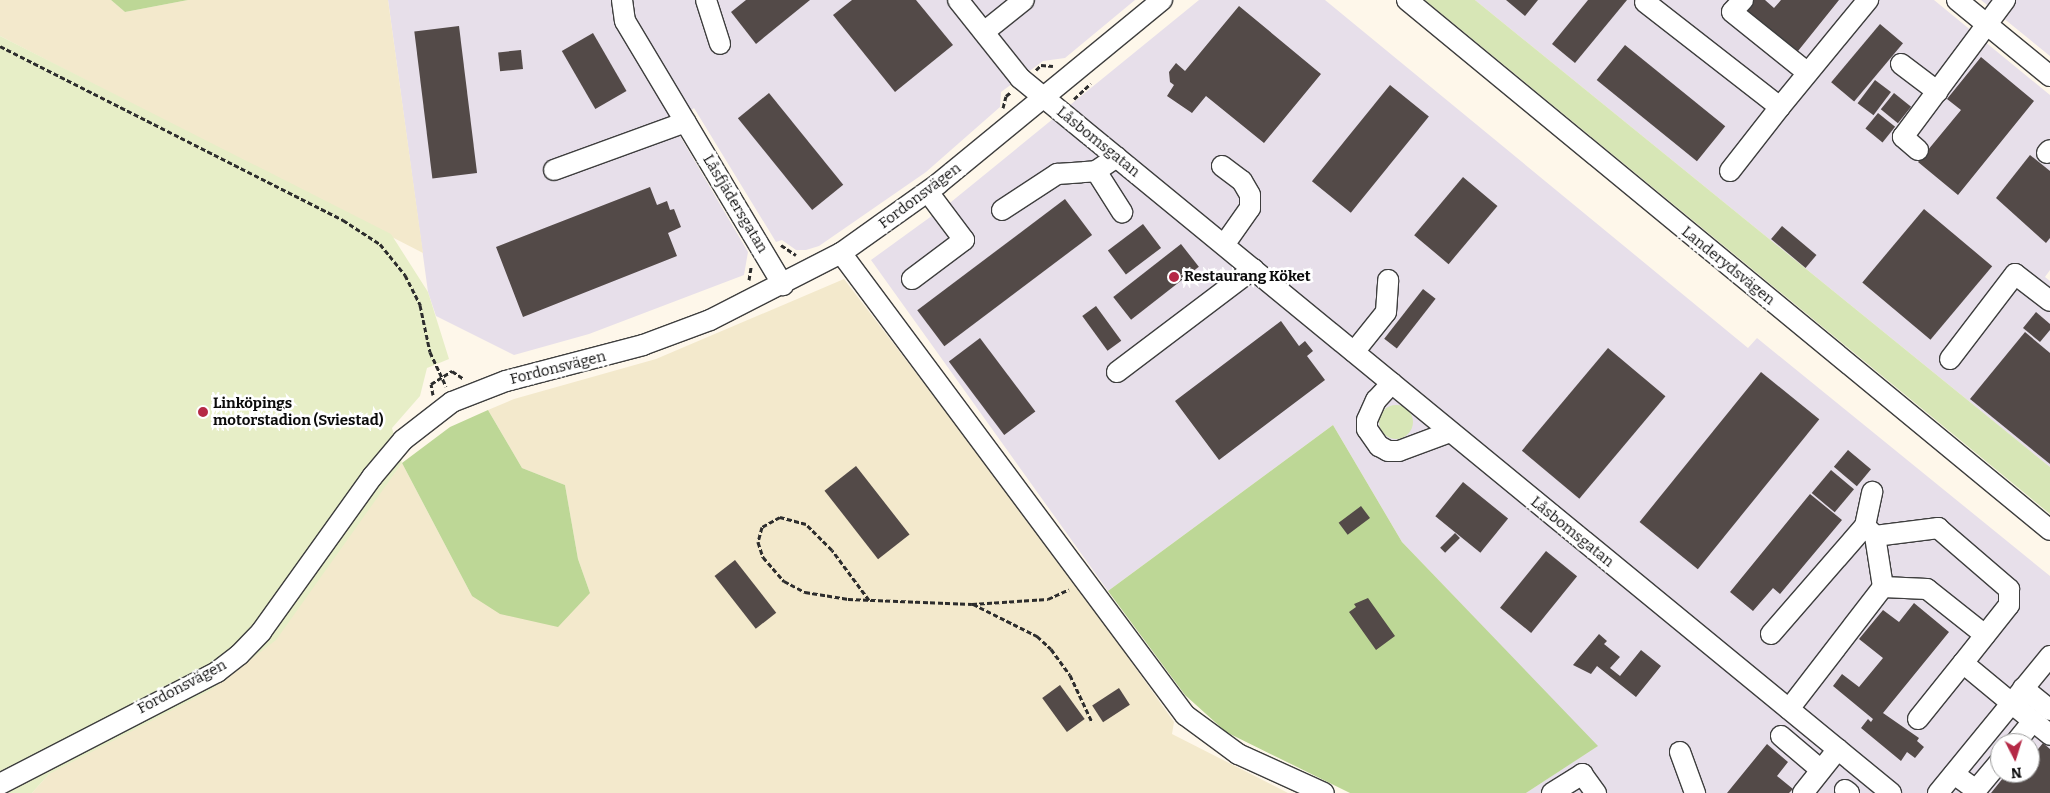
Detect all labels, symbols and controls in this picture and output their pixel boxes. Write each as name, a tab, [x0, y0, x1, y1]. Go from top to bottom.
street label: Låsbomsgatan	[1053, 103, 1143, 181]
street label: Låsfjädersgatan	[699, 152, 771, 256]
street label: Fordonsvägen	[875, 159, 965, 233]
street label: Landerydsvägen	[1678, 223, 1778, 309]
place label: Restaurang Köket	[1184, 268, 1311, 286]
marker: Restaurang Köket	[1168, 271, 1180, 283]
street label: Fordonsvägen	[508, 347, 608, 389]
place label: Linköpings motorstadion (Sviestad)	[213, 394, 383, 429]
marker: Linköpings motorstadion (Sviestad)	[197, 406, 209, 418]
street label: Låsbomsgatan	[1527, 493, 1617, 571]
street label: Fordonsvägen	[134, 656, 230, 718]
north arrow	[1990, 733, 2040, 783]
text: N	[2010, 764, 2022, 781]

